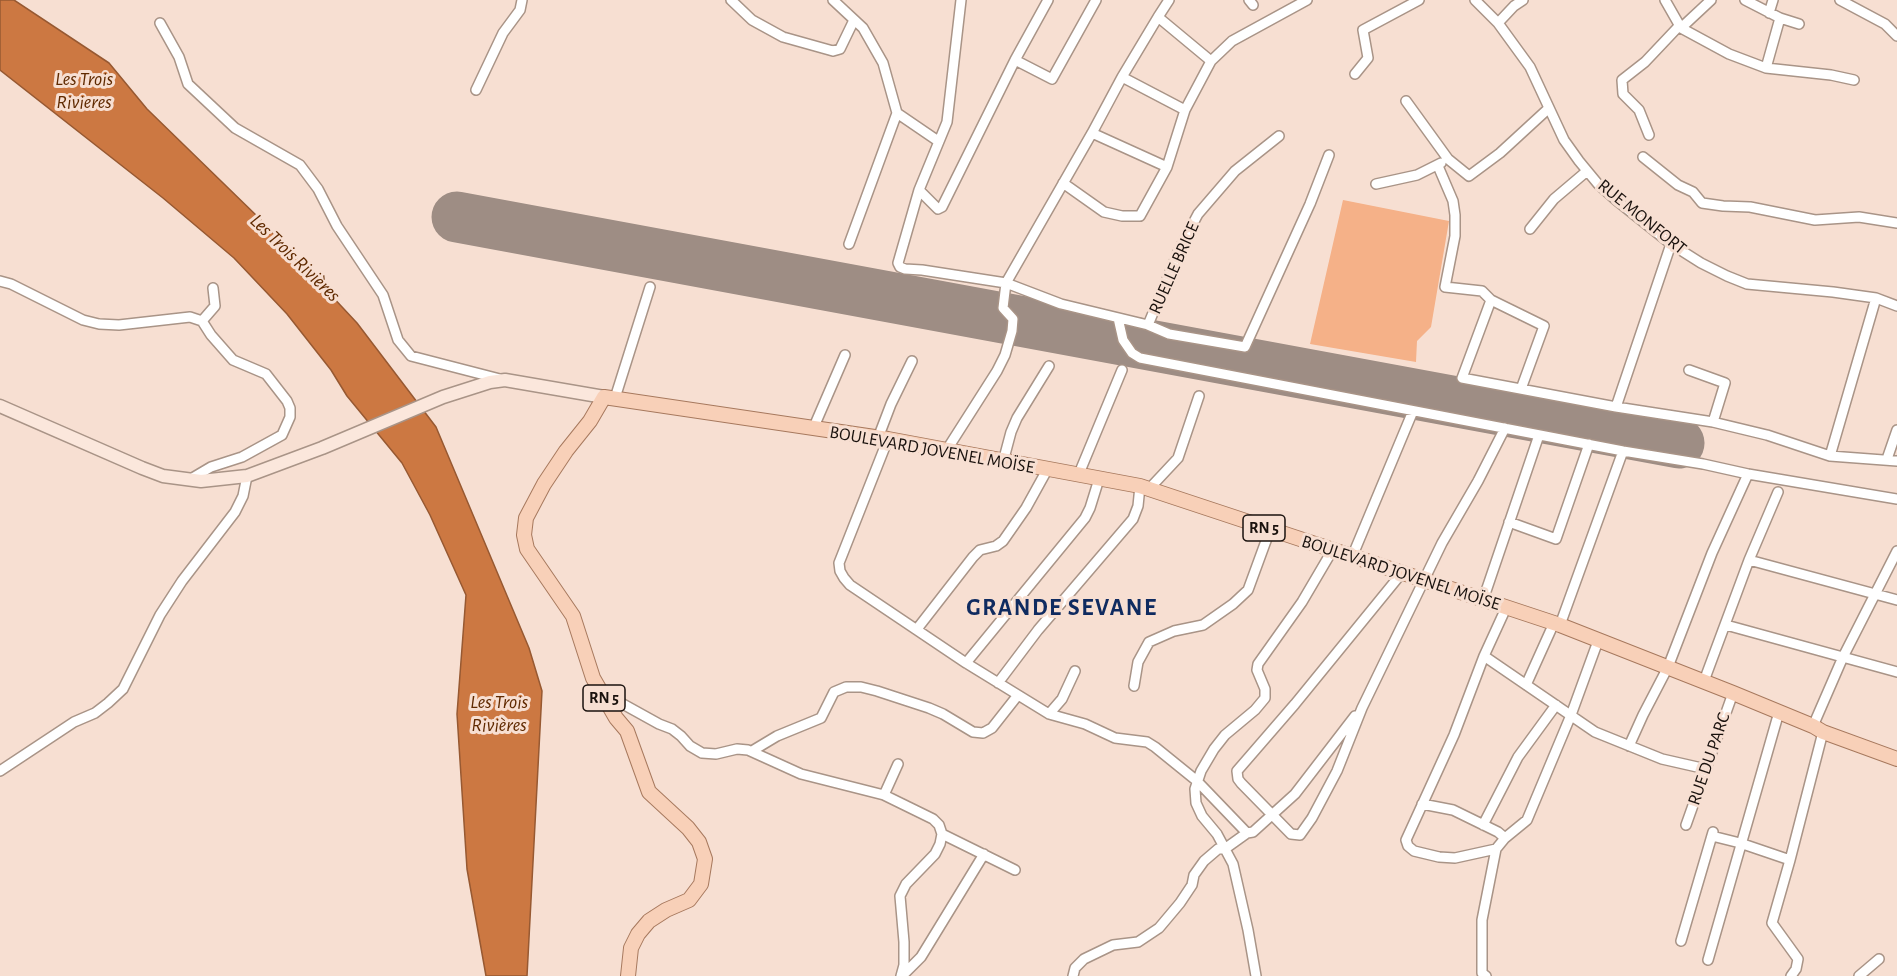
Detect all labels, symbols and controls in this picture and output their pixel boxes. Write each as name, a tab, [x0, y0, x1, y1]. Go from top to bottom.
water label: Les Trois Rivieres	[55, 67, 113, 114]
street label: RUE MONFORT	[1593, 175, 1691, 259]
water label: Les Trois Rivières	[245, 209, 345, 307]
street label: RUELLE BRICE	[1144, 219, 1204, 317]
street label: BOULEVARD JOVENEL MOÏSE	[828, 421, 1036, 479]
road number: RN 5	[1243, 515, 1285, 541]
street label: BOULEVARD JOVENEL MOÏSE	[1299, 531, 1503, 615]
district label: GRANDE SEVANE	[966, 594, 1158, 622]
road number: RN 5	[583, 685, 625, 711]
water label: Les Trois Rivières	[470, 690, 528, 737]
street label: RUE DU PARC	[1683, 710, 1735, 808]

